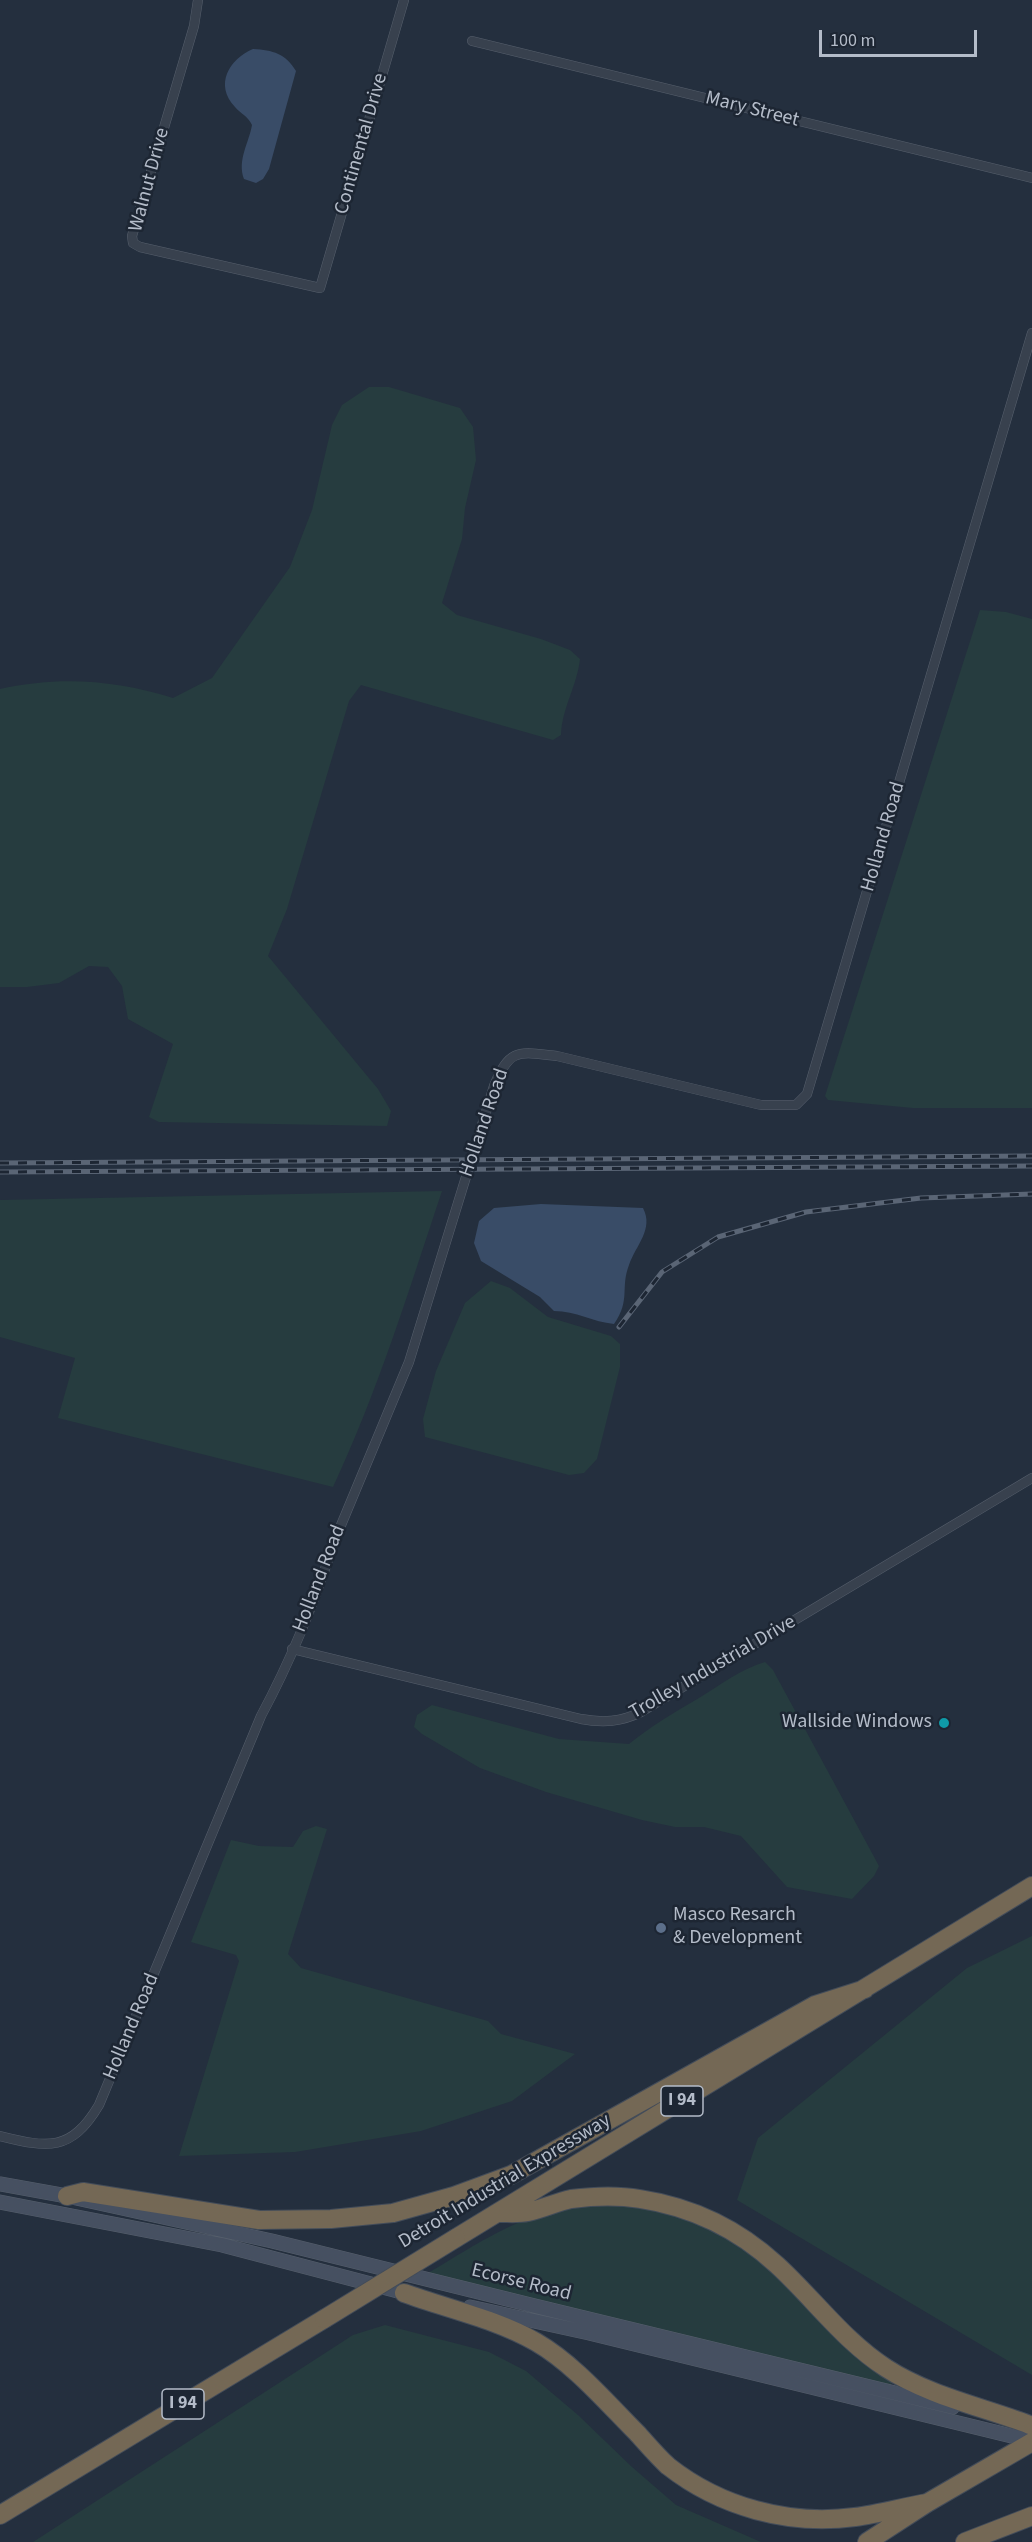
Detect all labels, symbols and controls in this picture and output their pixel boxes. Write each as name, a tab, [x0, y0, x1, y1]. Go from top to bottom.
scale bar	[822, 18, 980, 56]
text: 100 m	[830, 28, 875, 53]
street label: Continental Drive	[330, 71, 394, 217]
street label: Mary Street	[703, 87, 801, 133]
street label: Walnut Drive	[125, 125, 175, 235]
street label: Holland Road	[857, 779, 911, 895]
street label: Holland Road	[455, 1066, 515, 1180]
street label: Holland Road	[289, 1522, 351, 1636]
street label: Trolley Industrial Drive	[625, 1611, 801, 1725]
place label: Wallside Windows	[782, 1711, 932, 1735]
marker: Wallside Windows	[937, 1716, 951, 1730]
place label: Masco Resarch & Development	[673, 1904, 802, 1951]
marker: Masco Resarch & Development	[654, 1921, 668, 1935]
street label: Holland Road	[99, 1970, 165, 2084]
road number: I 94	[661, 2086, 703, 2116]
street label: Detroit Industrial Expressway	[395, 2109, 615, 2255]
street label: Ecorse Road	[469, 2259, 573, 2307]
road number: I 94	[162, 2389, 204, 2419]

